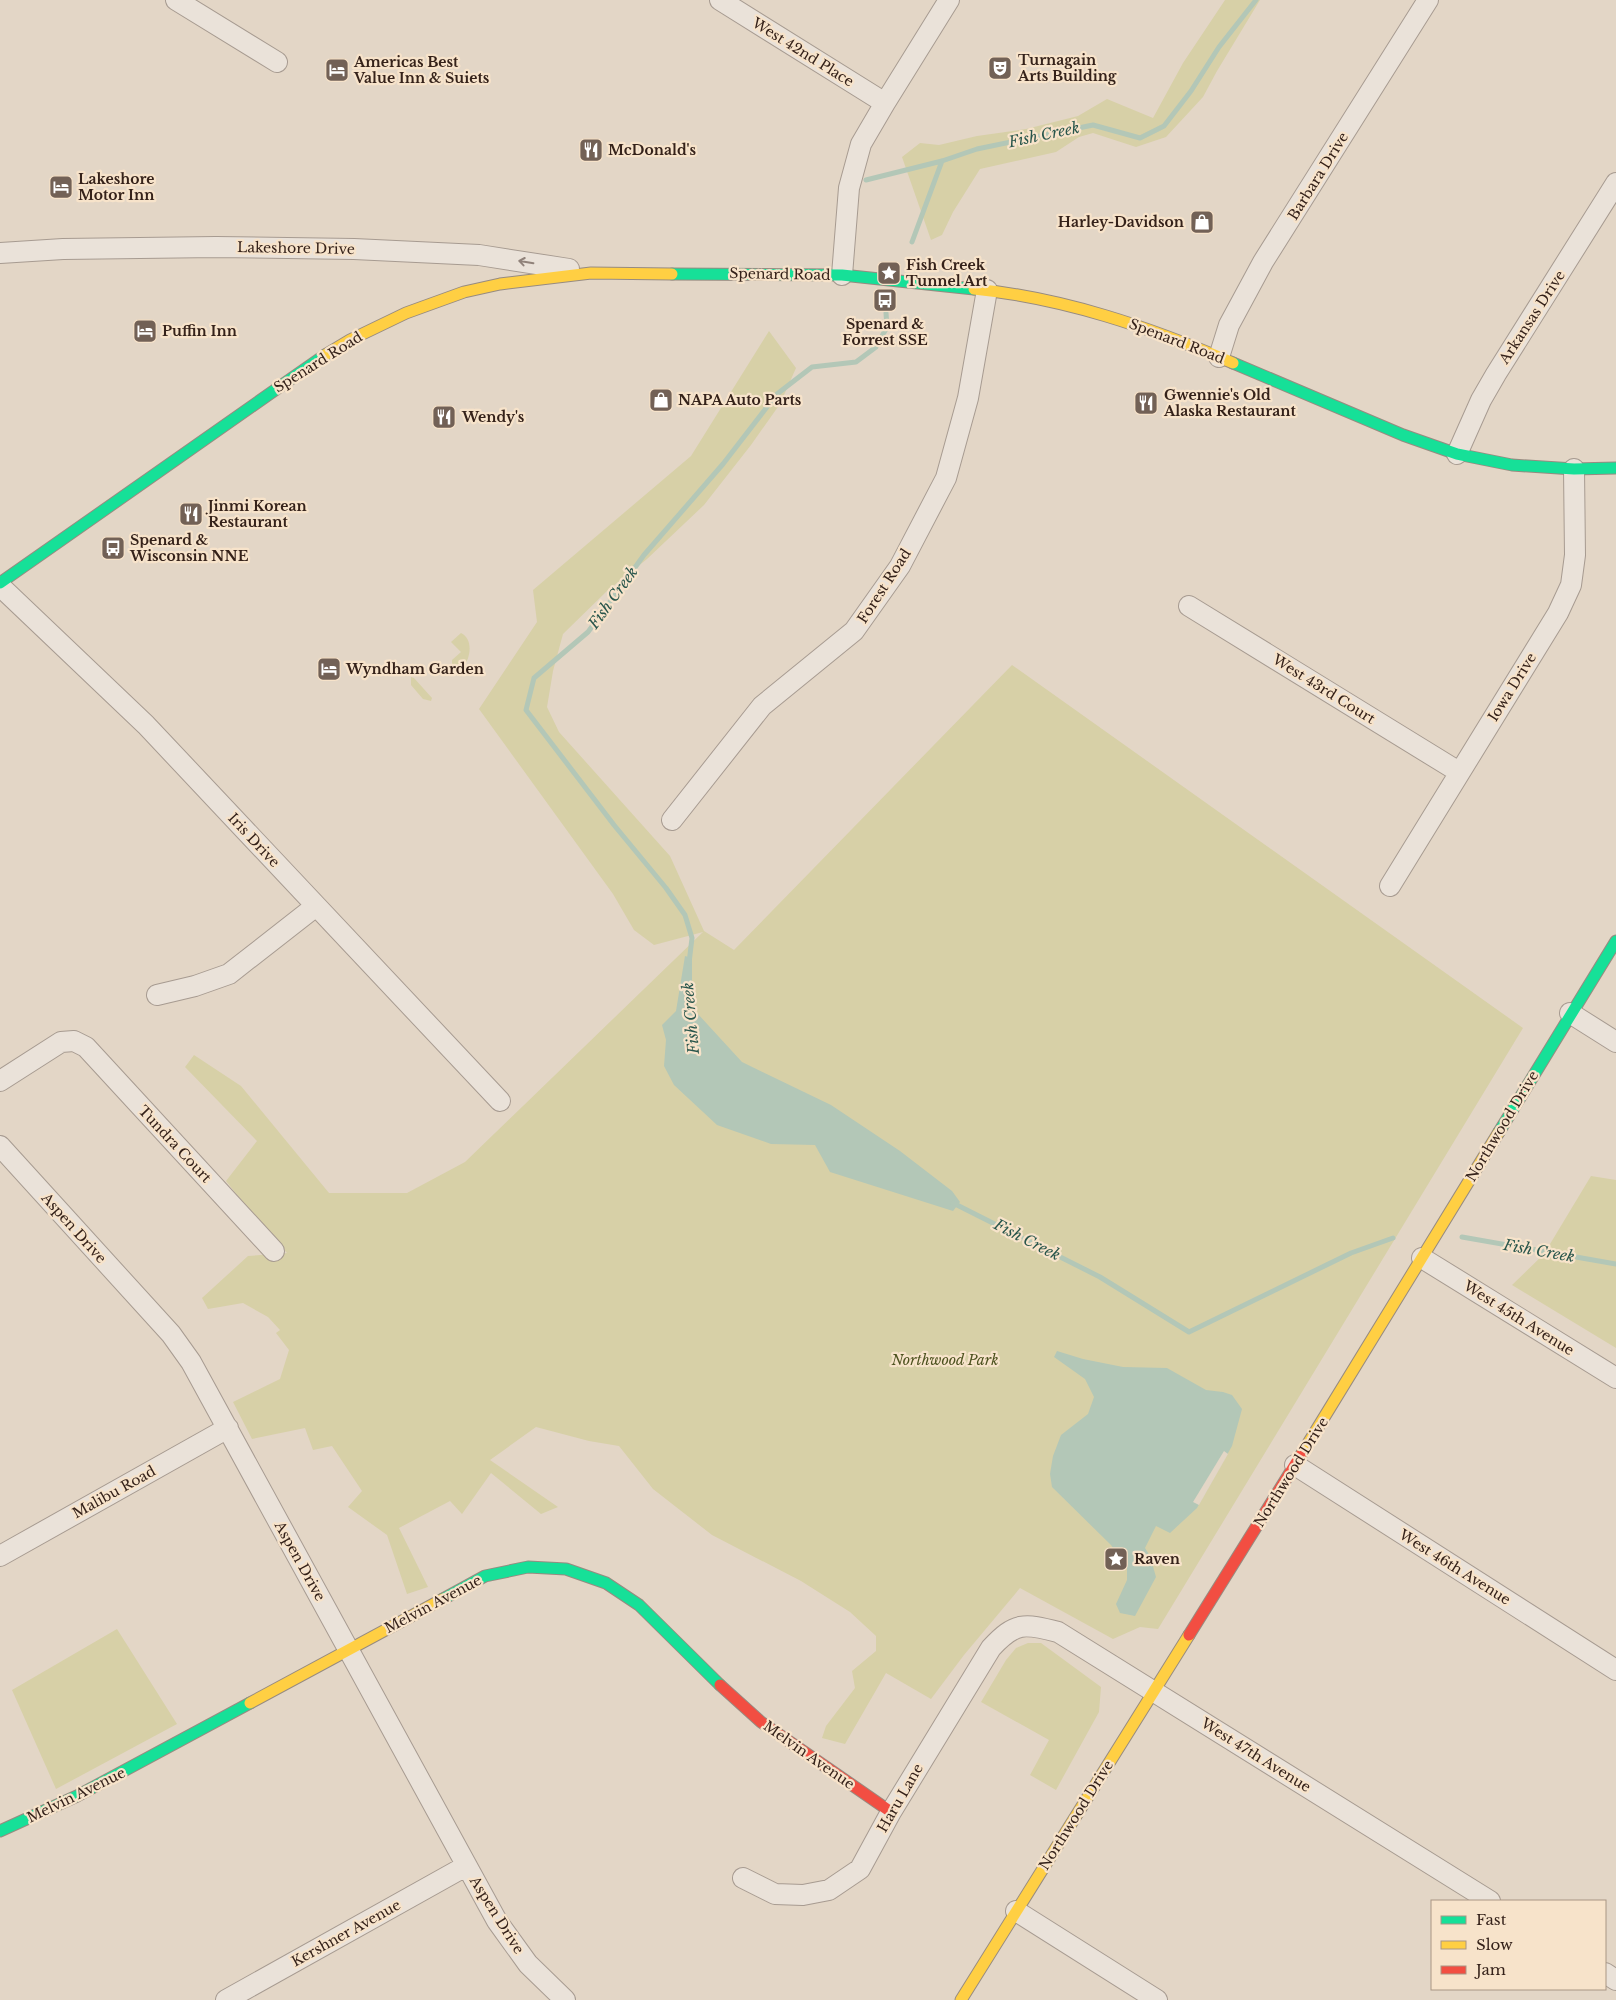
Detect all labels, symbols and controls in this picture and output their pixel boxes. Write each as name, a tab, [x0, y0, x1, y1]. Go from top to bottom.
street label: West 42nd Place	[748, 13, 857, 90]
place label: Turnagain Arts Building	[1017, 51, 1117, 85]
place label: Americas Best Value Inn & Suiets	[353, 53, 490, 87]
theatre icon: Turnagain Arts Building	[987, 55, 1013, 81]
hotel icon: Americas Best Value Inn & Suiets	[324, 57, 350, 83]
water label: Fish Creek	[1006, 118, 1081, 151]
street label: Barbara Drive	[1284, 129, 1352, 223]
restaurant icon: McDonald's	[578, 137, 604, 163]
place label: McDonald's	[608, 141, 696, 159]
place label: Lakeshore Motor Inn	[78, 170, 155, 204]
hotel icon: Lakeshore Motor Inn	[48, 174, 74, 200]
shop icon: Harley-Davidson	[1189, 209, 1215, 235]
place label: Harley-Davidson	[1058, 213, 1184, 231]
street label: Lakeshore Drive	[237, 238, 355, 258]
place label: Fish Creek Tunnel Art	[906, 256, 988, 290]
one-way arrow	[518, 257, 534, 267]
place icon: Fish Creek Tunnel Art	[876, 260, 902, 286]
street label: Spenard Road	[729, 264, 831, 284]
street label: Arkansas Drive	[1494, 267, 1569, 368]
bus stop icon: Spenard & Forrest SSE	[872, 287, 898, 313]
street label: Spenard Road	[1127, 314, 1228, 368]
place label: Spenard & Forrest SSE	[842, 315, 928, 349]
hotel icon: Puffin Inn	[132, 318, 158, 344]
place label: Puffin Inn	[162, 322, 237, 340]
street label: Spenard Road	[270, 327, 366, 396]
place label: Gwennie's Old Alaska Restaurant	[1163, 386, 1296, 420]
shop icon: NAPA Auto Parts	[648, 387, 674, 413]
restaurant icon: Gwennie's Old Alaska Restaurant	[1133, 390, 1159, 416]
place label: NAPA Auto Parts	[678, 391, 802, 409]
restaurant icon: Wendy's	[431, 404, 457, 430]
place label: Wendy's	[461, 408, 525, 426]
place label: Jinmi Korean Restaurant	[205, 497, 307, 531]
restaurant icon: Jinmi Korean Restaurant	[178, 501, 204, 527]
place label: Spenard & Wisconsin NNE	[129, 531, 249, 565]
bus stop icon: Spenard & Wisconsin NNE	[100, 535, 126, 561]
street label: Forest Road	[853, 545, 915, 627]
water label: Fish Creek	[583, 563, 641, 633]
street label: Iowa Drive	[1484, 649, 1540, 725]
street label: West 43rd Court	[1269, 650, 1379, 728]
hotel icon: Wyndham Garden	[316, 656, 342, 682]
place label: Wyndham Garden	[345, 660, 484, 678]
street label: Iris Drive	[224, 809, 284, 871]
water label: Fish Creek	[678, 981, 703, 1056]
street label: Northwood Drive	[1462, 1067, 1542, 1185]
street label: Tundra Court	[135, 1102, 216, 1187]
street label: Aspen Drive	[37, 1188, 110, 1267]
water label: Fish Creek	[990, 1214, 1064, 1264]
water label: Fish Creek	[1501, 1235, 1576, 1266]
street label: West 45th Avenue	[1460, 1276, 1578, 1359]
park label: Northwood Park	[891, 1351, 998, 1369]
street label: Northwood Drive	[1250, 1414, 1332, 1530]
street label: Malibu Road	[69, 1462, 159, 1522]
street label: Aspen Drive	[270, 1517, 329, 1604]
street label: West 46th Avenue	[1395, 1525, 1514, 1609]
place icon: Raven	[1103, 1546, 1129, 1572]
place label: Raven	[1134, 1550, 1180, 1568]
street label: Melvin Avenue	[381, 1571, 485, 1637]
street label: West 47th Avenue	[1197, 1713, 1314, 1796]
street label: Melvin Avenue	[760, 1717, 858, 1793]
street label: Northwood Drive	[1035, 1757, 1117, 1873]
street label: Haru Lane	[873, 1760, 927, 1836]
street label: Melvin Avenue	[24, 1763, 128, 1827]
street label: Aspen Drive	[465, 1872, 528, 1957]
street label: Kershner Avenue	[288, 1896, 404, 1970]
legend	[1431, 1900, 1606, 1990]
text: Fast	[1476, 1910, 1507, 1929]
text: Slow	[1476, 1935, 1513, 1954]
text: Jam	[1474, 1960, 1506, 1979]

